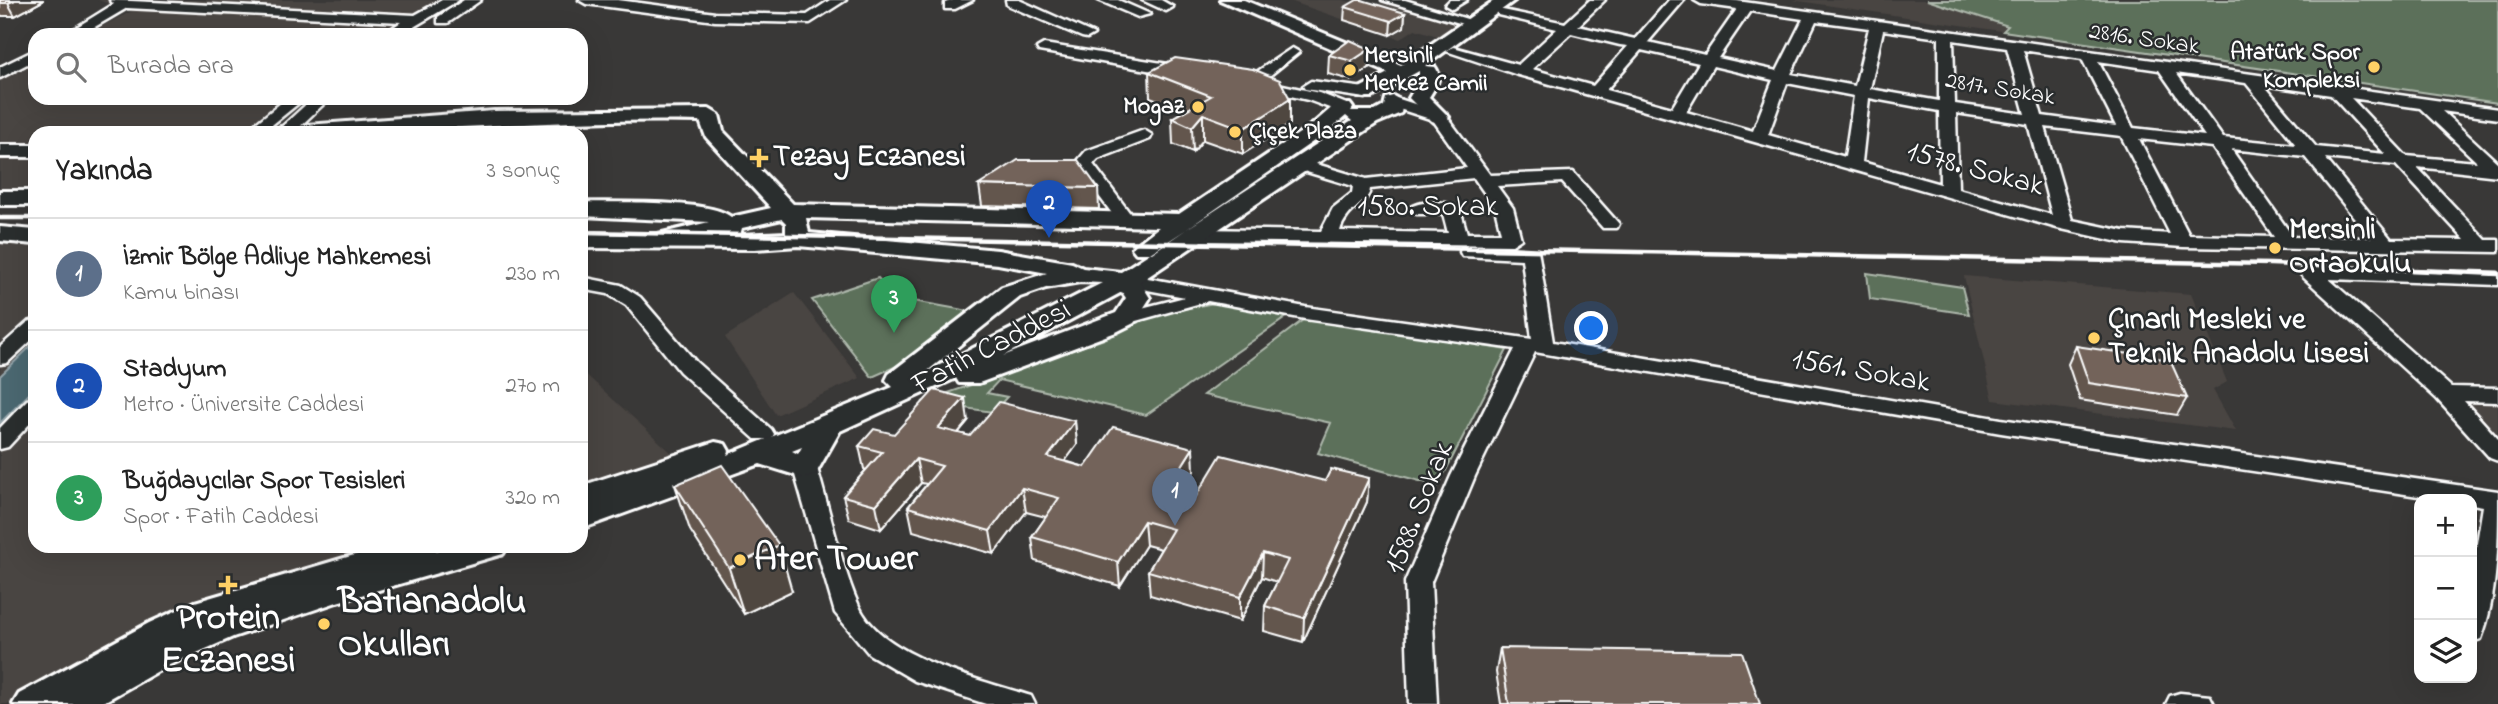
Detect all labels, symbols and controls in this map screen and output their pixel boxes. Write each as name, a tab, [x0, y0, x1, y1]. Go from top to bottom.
street label: 2816. Sokak	[2087, 15, 2202, 65]
search box	[28, 28, 588, 105]
place label: Atatürk Spor Kompleksi	[2230, 36, 2361, 99]
place label: Mersinli Merkez Camii	[1364, 39, 1487, 102]
icon: search	[52, 48, 90, 86]
text: Burada ara	[108, 48, 234, 86]
marker: Atatürk Spor Kompleksi	[2366, 59, 2382, 75]
marker: Mersinli Merkez Camii	[1342, 62, 1358, 78]
street label: 2817. Sokak	[1943, 64, 2058, 116]
place label: Mogaz	[1123, 90, 1185, 126]
marker: Mogaz	[1190, 99, 1206, 115]
place label: Çiçek Plaza	[1249, 115, 1357, 150]
marker: Çiçek Plaza	[1227, 124, 1243, 140]
street label: 1578. Sokak	[1902, 131, 2049, 210]
place label: Tezay Eczanesi	[773, 136, 966, 180]
text: Yakında	[56, 150, 152, 194]
marker: Tezay Eczanesi	[751, 150, 767, 166]
text: 3 sonuç	[486, 155, 560, 188]
pin: 2	[1026, 180, 1072, 238]
street label: 1580. Sokak	[1358, 186, 1499, 230]
place label: Mersinli Ortaokulu	[2289, 209, 2411, 287]
text: İzmir Bölge Adliye Mahkemesi	[123, 239, 431, 277]
marker: Mersinli Ortaokulu	[2267, 240, 2283, 256]
text: 1	[75, 258, 83, 291]
text: 230 m	[506, 258, 560, 291]
pin: 3	[871, 275, 917, 333]
text: Kamu binası	[123, 277, 239, 310]
street label: Fatih Caddesi	[904, 289, 1079, 407]
place label: Çınarlı Mesleki ve Teknik Anadolu Lisesi	[2108, 299, 2369, 377]
your location	[1574, 311, 1608, 345]
marker: Çınarlı Mesleki ve Teknik Anadolu Lisesi	[2086, 330, 2102, 346]
street label: 1561. Sokak	[1788, 338, 1934, 406]
text: Stadyum	[123, 351, 227, 389]
text: 2	[73, 370, 85, 403]
text: 270 m	[506, 370, 560, 403]
text: Metro · Üniversite Caddesi	[123, 389, 364, 422]
street label: 1588. Sokak	[1374, 434, 1467, 581]
text: Buğdaycılar Spor Tesisleri	[123, 463, 405, 501]
pin: 1	[1152, 468, 1198, 526]
text: 3	[74, 482, 84, 515]
text: 320 m	[506, 482, 560, 515]
map controls	[2414, 494, 2477, 683]
button: +	[2414, 494, 2477, 557]
text: Spor · Fatih Caddesi	[123, 501, 319, 534]
place label: Ater Tower	[754, 533, 919, 587]
marker: Ater Tower	[732, 552, 748, 568]
button: −	[2414, 557, 2477, 620]
place label: Batıanadolu Okulları	[336, 576, 526, 673]
marker: Protein Eczanesi	[220, 577, 236, 593]
place label: Protein Eczanesi	[161, 592, 295, 689]
marker: Batıanadolu Okulları	[316, 616, 332, 632]
button: layers	[2414, 620, 2477, 683]

